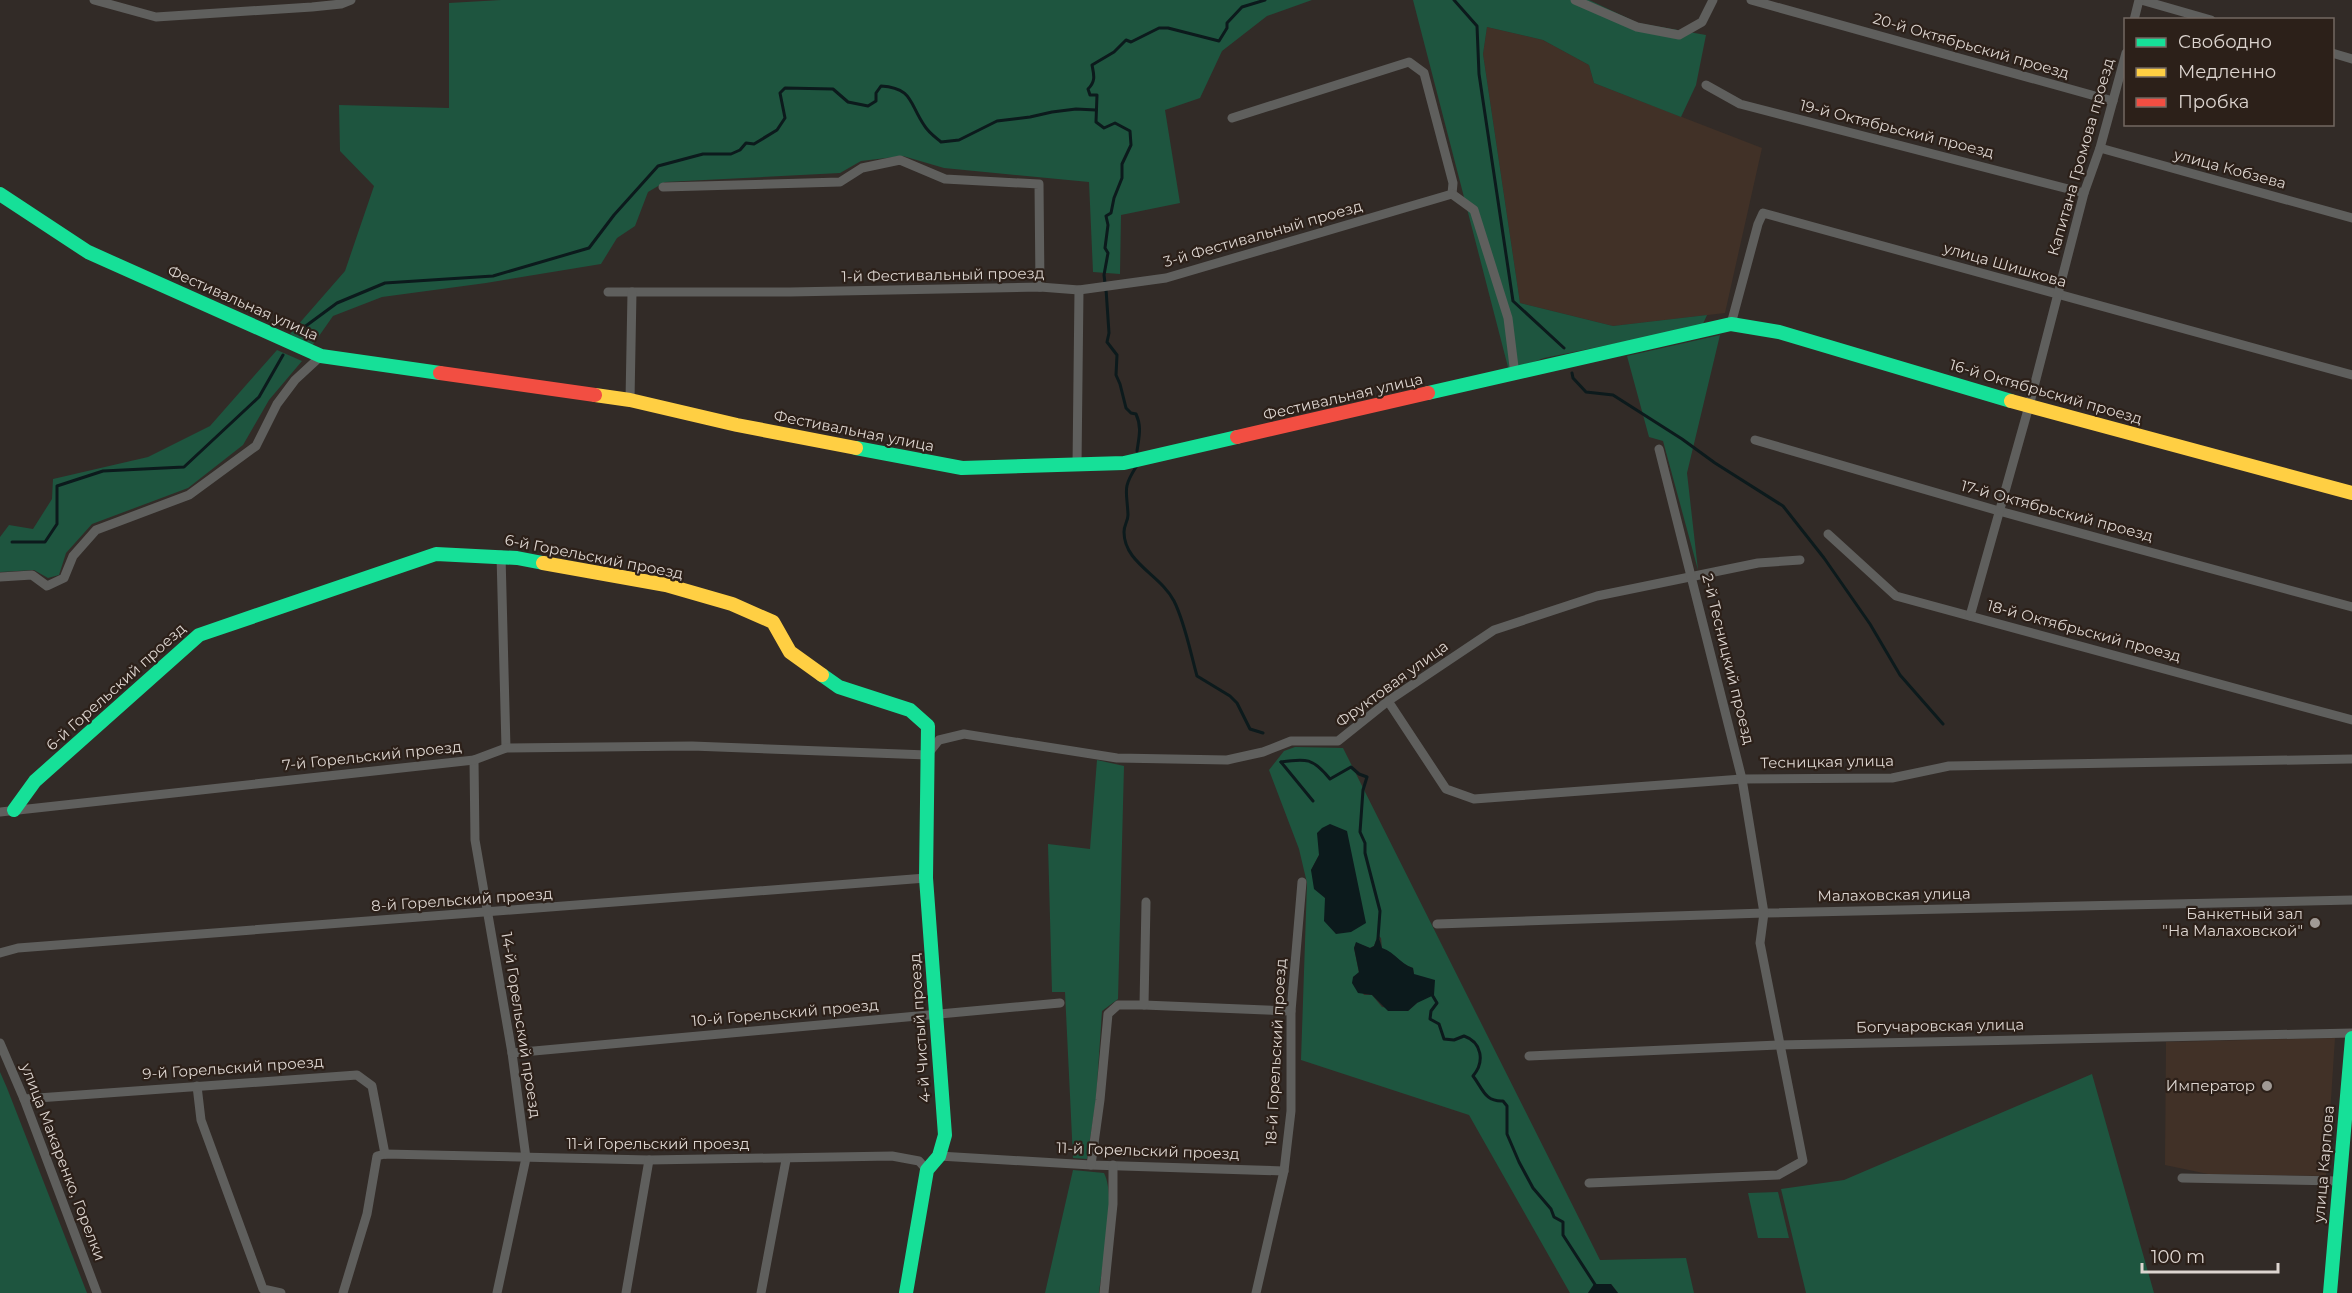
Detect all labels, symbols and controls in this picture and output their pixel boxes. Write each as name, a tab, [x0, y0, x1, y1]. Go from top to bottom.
street label: 20-й Октябрьский проезд	[1871, 8, 2072, 83]
legend	[2124, 18, 2334, 126]
text: Свободно	[2178, 31, 2272, 53]
street label: Капитана Громова проезд	[2043, 56, 2118, 258]
text: Медленно	[2178, 61, 2276, 83]
text: Пробка	[2178, 91, 2249, 113]
street label: 19-й Октябрьский проезд	[1798, 95, 1996, 162]
street label: улица Кобзева	[2171, 144, 2288, 193]
street label: 3-й Фестивальный проезд	[1161, 196, 1365, 271]
street label: улица Шишкова	[1940, 238, 2069, 291]
street label: Фестивальная улица	[165, 261, 322, 344]
street label: 1-й Фестивальный проезд	[841, 263, 1045, 286]
street label: 16-й Октябрьский проезд	[1948, 355, 2145, 428]
street label: Фестивальная улица	[1261, 369, 1425, 424]
street label: Фестивальная улица	[772, 406, 936, 455]
street label: 17-й Октябрьский проезд	[1959, 476, 2156, 545]
street label: 6-й Горельский проезд	[503, 530, 685, 583]
street label: 2-й Тесницкий проезд	[1698, 572, 1759, 746]
street label: 18-й Октябрьский проезд	[1985, 596, 2183, 666]
street label: 6-й Горельский проезд	[42, 619, 190, 754]
street label: Фруктовая улица	[1332, 636, 1452, 731]
street label: 7-й Горельский проезд	[281, 737, 463, 774]
street label: Тесницкая улица	[1760, 751, 1894, 772]
street label: 8-й Горельский проезд	[371, 884, 554, 915]
street label: Малаховская улица	[1817, 884, 1971, 905]
place label: Банкетный зал "На Малаховской"	[2162, 904, 2303, 940]
marker: Банкетный зал "На Малаховской"	[2308, 916, 2322, 930]
street label: 14-й Горельский проезд	[497, 931, 546, 1119]
street label: 4-й Чистый проезд	[905, 953, 934, 1103]
street label: 18-й Горельский проезд	[1261, 958, 1290, 1146]
street label: 10-й Горельский проезд	[691, 995, 880, 1030]
street label: Богучаровская улица	[1856, 1015, 2024, 1036]
street label: 9-й Горельский проезд	[142, 1052, 324, 1083]
street label: улица Макаренко, Горелки	[17, 1059, 110, 1263]
place label: Император	[2166, 1076, 2255, 1095]
marker: Император	[2260, 1079, 2274, 1093]
street label: улица Карпова	[2309, 1105, 2338, 1224]
street label: 11-й Горельский проезд	[566, 1134, 750, 1153]
street label: 11-й Горельский проезд	[1056, 1138, 1240, 1163]
scale bar	[2142, 1236, 2278, 1274]
text: 100 m	[2151, 1246, 2205, 1268]

